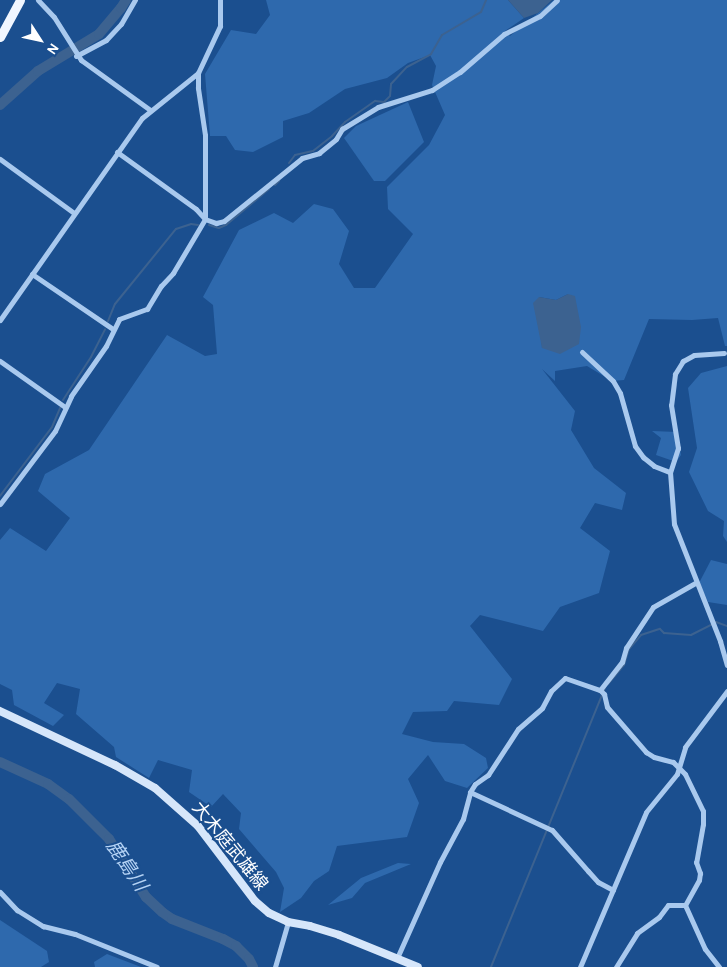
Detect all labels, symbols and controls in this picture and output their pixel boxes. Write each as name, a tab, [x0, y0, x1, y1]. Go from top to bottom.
north arrow	[15, 15, 65, 65]
text: N	[43, 40, 63, 58]
street label: 大木庭武雄線	[188, 797, 272, 895]
water label: 鹿島川	[101, 836, 151, 896]

